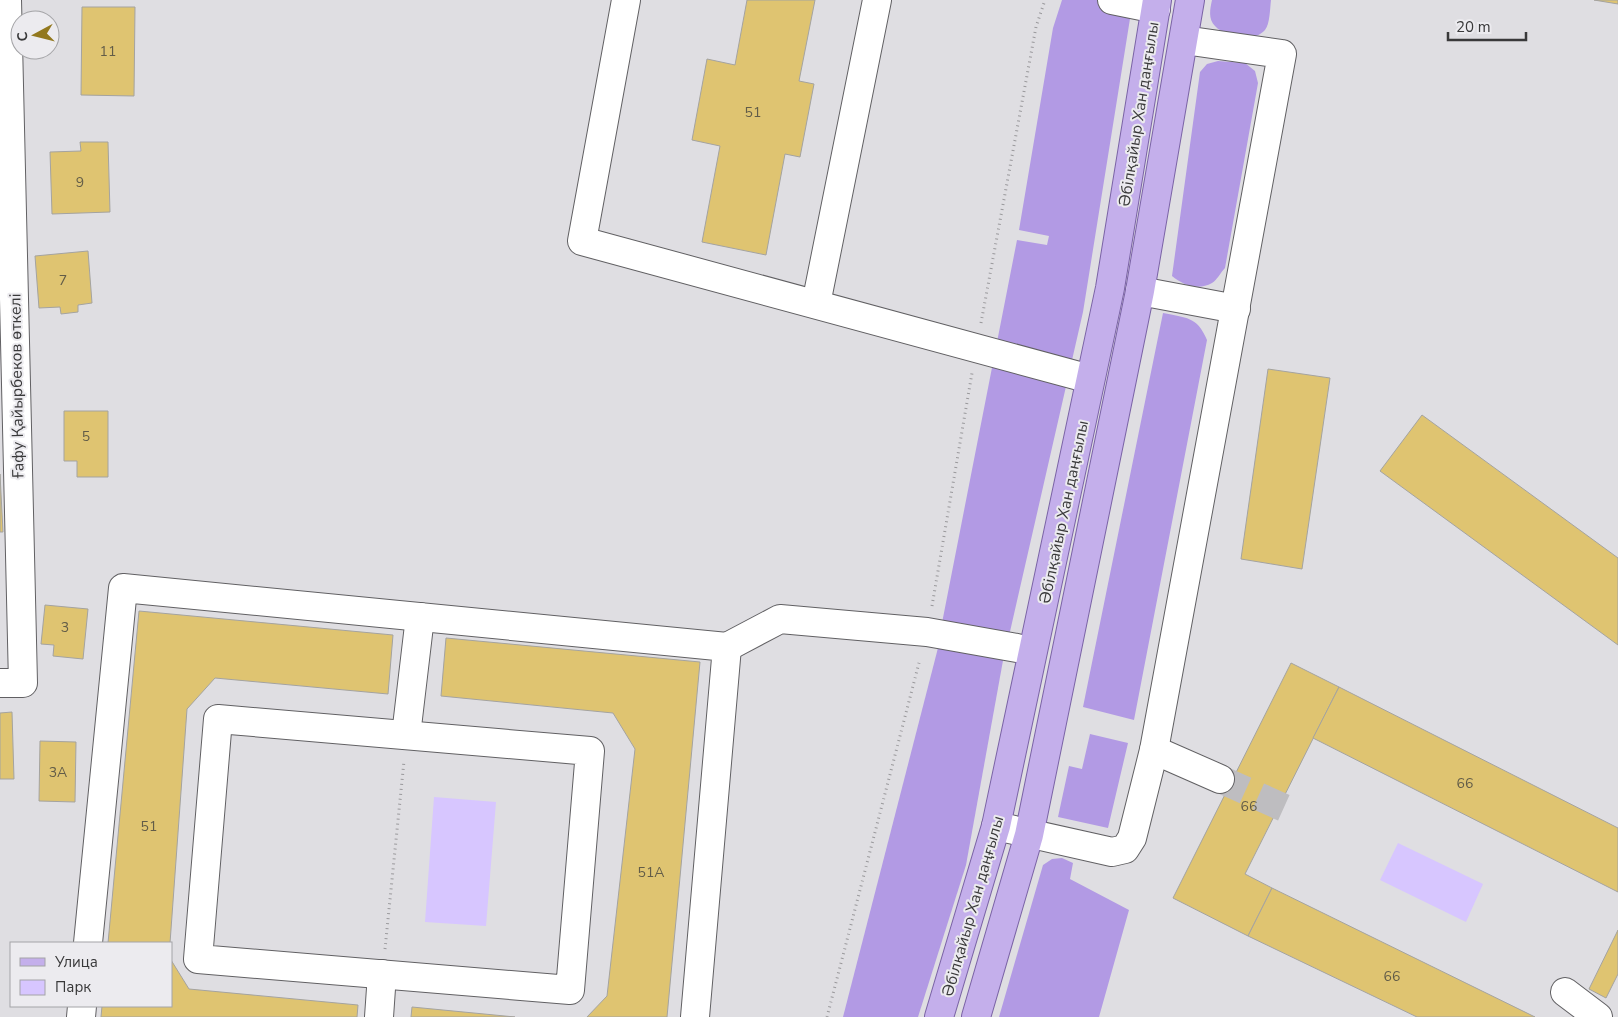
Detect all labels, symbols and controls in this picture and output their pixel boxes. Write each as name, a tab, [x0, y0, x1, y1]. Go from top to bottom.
north arrow	[10, 10, 60, 60]
scale bar	[1448, 10, 1526, 42]
text: 20 m	[1456, 17, 1491, 37]
street label: Әбілқайыр Хан даңғылы	[1114, 20, 1164, 208]
text: С	[13, 30, 33, 42]
house number: 11	[100, 42, 116, 61]
house number: 51	[745, 103, 761, 122]
house number: 9	[76, 173, 84, 192]
house number: 7	[59, 271, 67, 290]
street label: Ғафу Қайырбеков өткелі	[4, 293, 30, 479]
street label: Әбілқайыр Хан даңғылы	[1034, 419, 1094, 606]
house number: 5	[82, 427, 90, 446]
house number: 3	[61, 618, 69, 637]
house number: 3А	[49, 763, 67, 782]
house number: 66	[1457, 774, 1473, 793]
house number: 66	[1241, 797, 1257, 816]
street label: Әбілқайыр Хан даңғылы	[937, 813, 1009, 999]
house number: 51	[141, 817, 157, 836]
house number: 51А	[637, 863, 665, 882]
legend	[10, 942, 172, 1007]
text: Улица	[54, 952, 98, 972]
house number: 66	[1384, 967, 1400, 986]
text: Парк	[55, 977, 91, 997]

